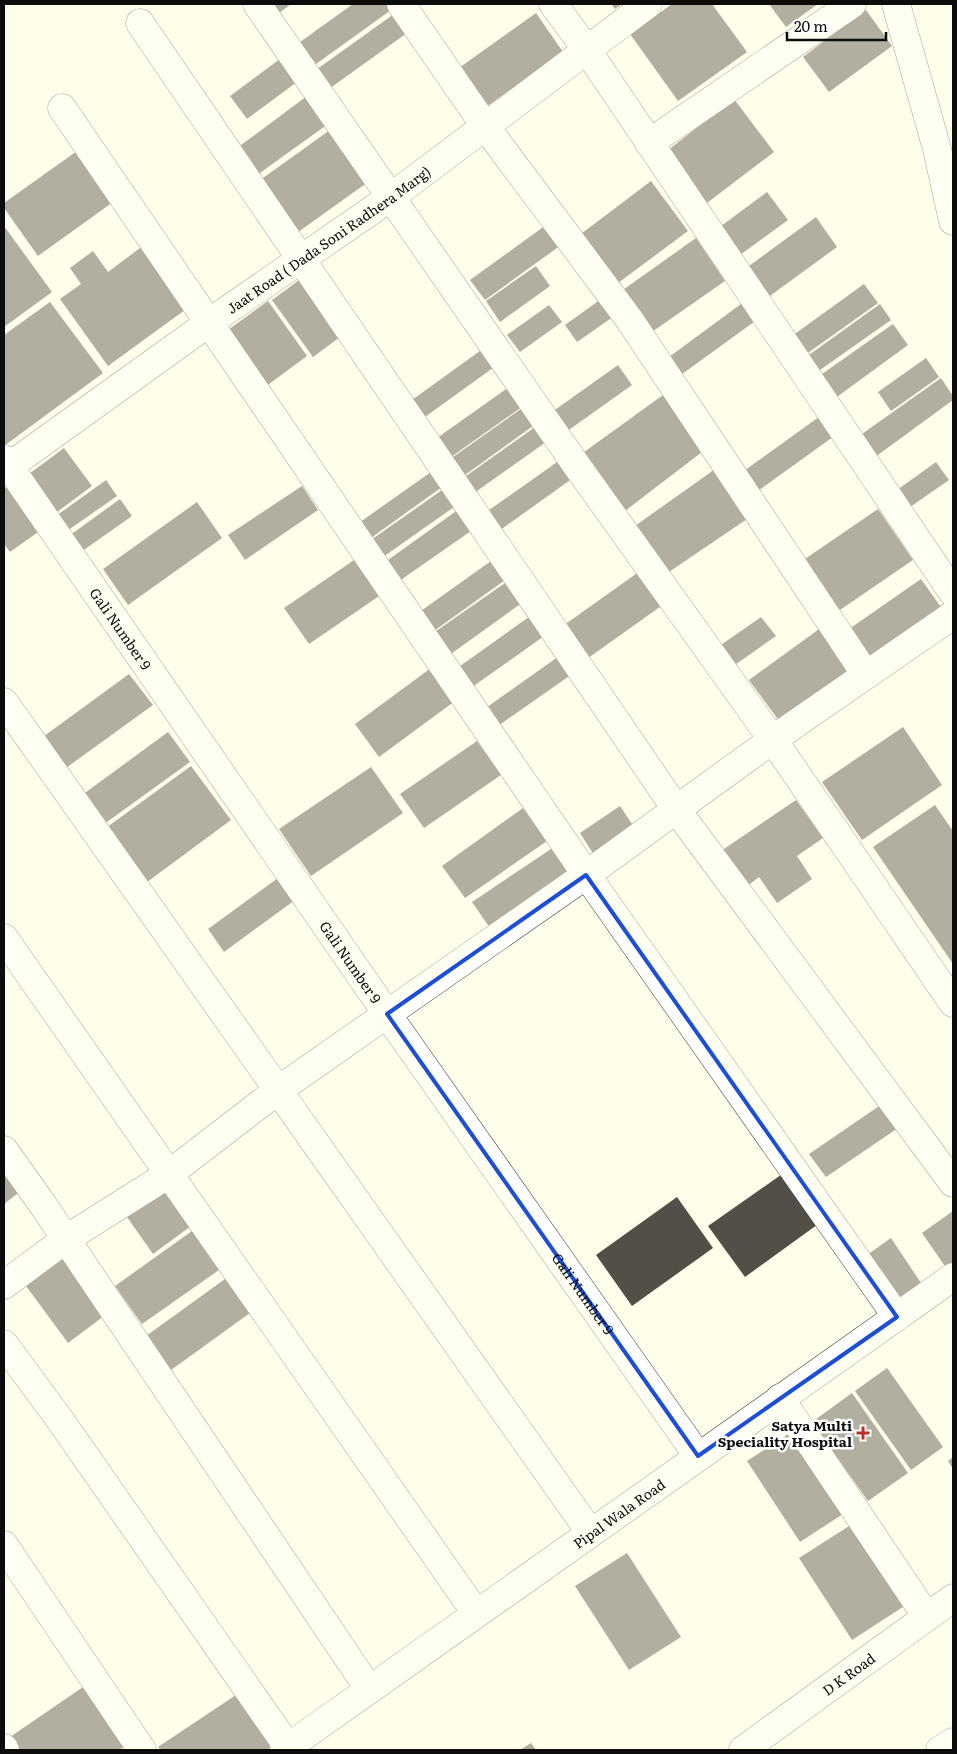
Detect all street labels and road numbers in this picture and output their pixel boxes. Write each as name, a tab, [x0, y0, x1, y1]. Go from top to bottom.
street label: Jaat Road ( Dada Soni Radhera Marg)	[222, 161, 434, 318]
street label: Gali Number 9	[86, 583, 156, 674]
street label: Gali Number 9	[316, 917, 386, 1007]
street label: Gali Number 9	[548, 1248, 619, 1338]
street label: Pipal Wala Road	[569, 1474, 669, 1553]
street label: D K Road	[818, 1648, 879, 1700]

